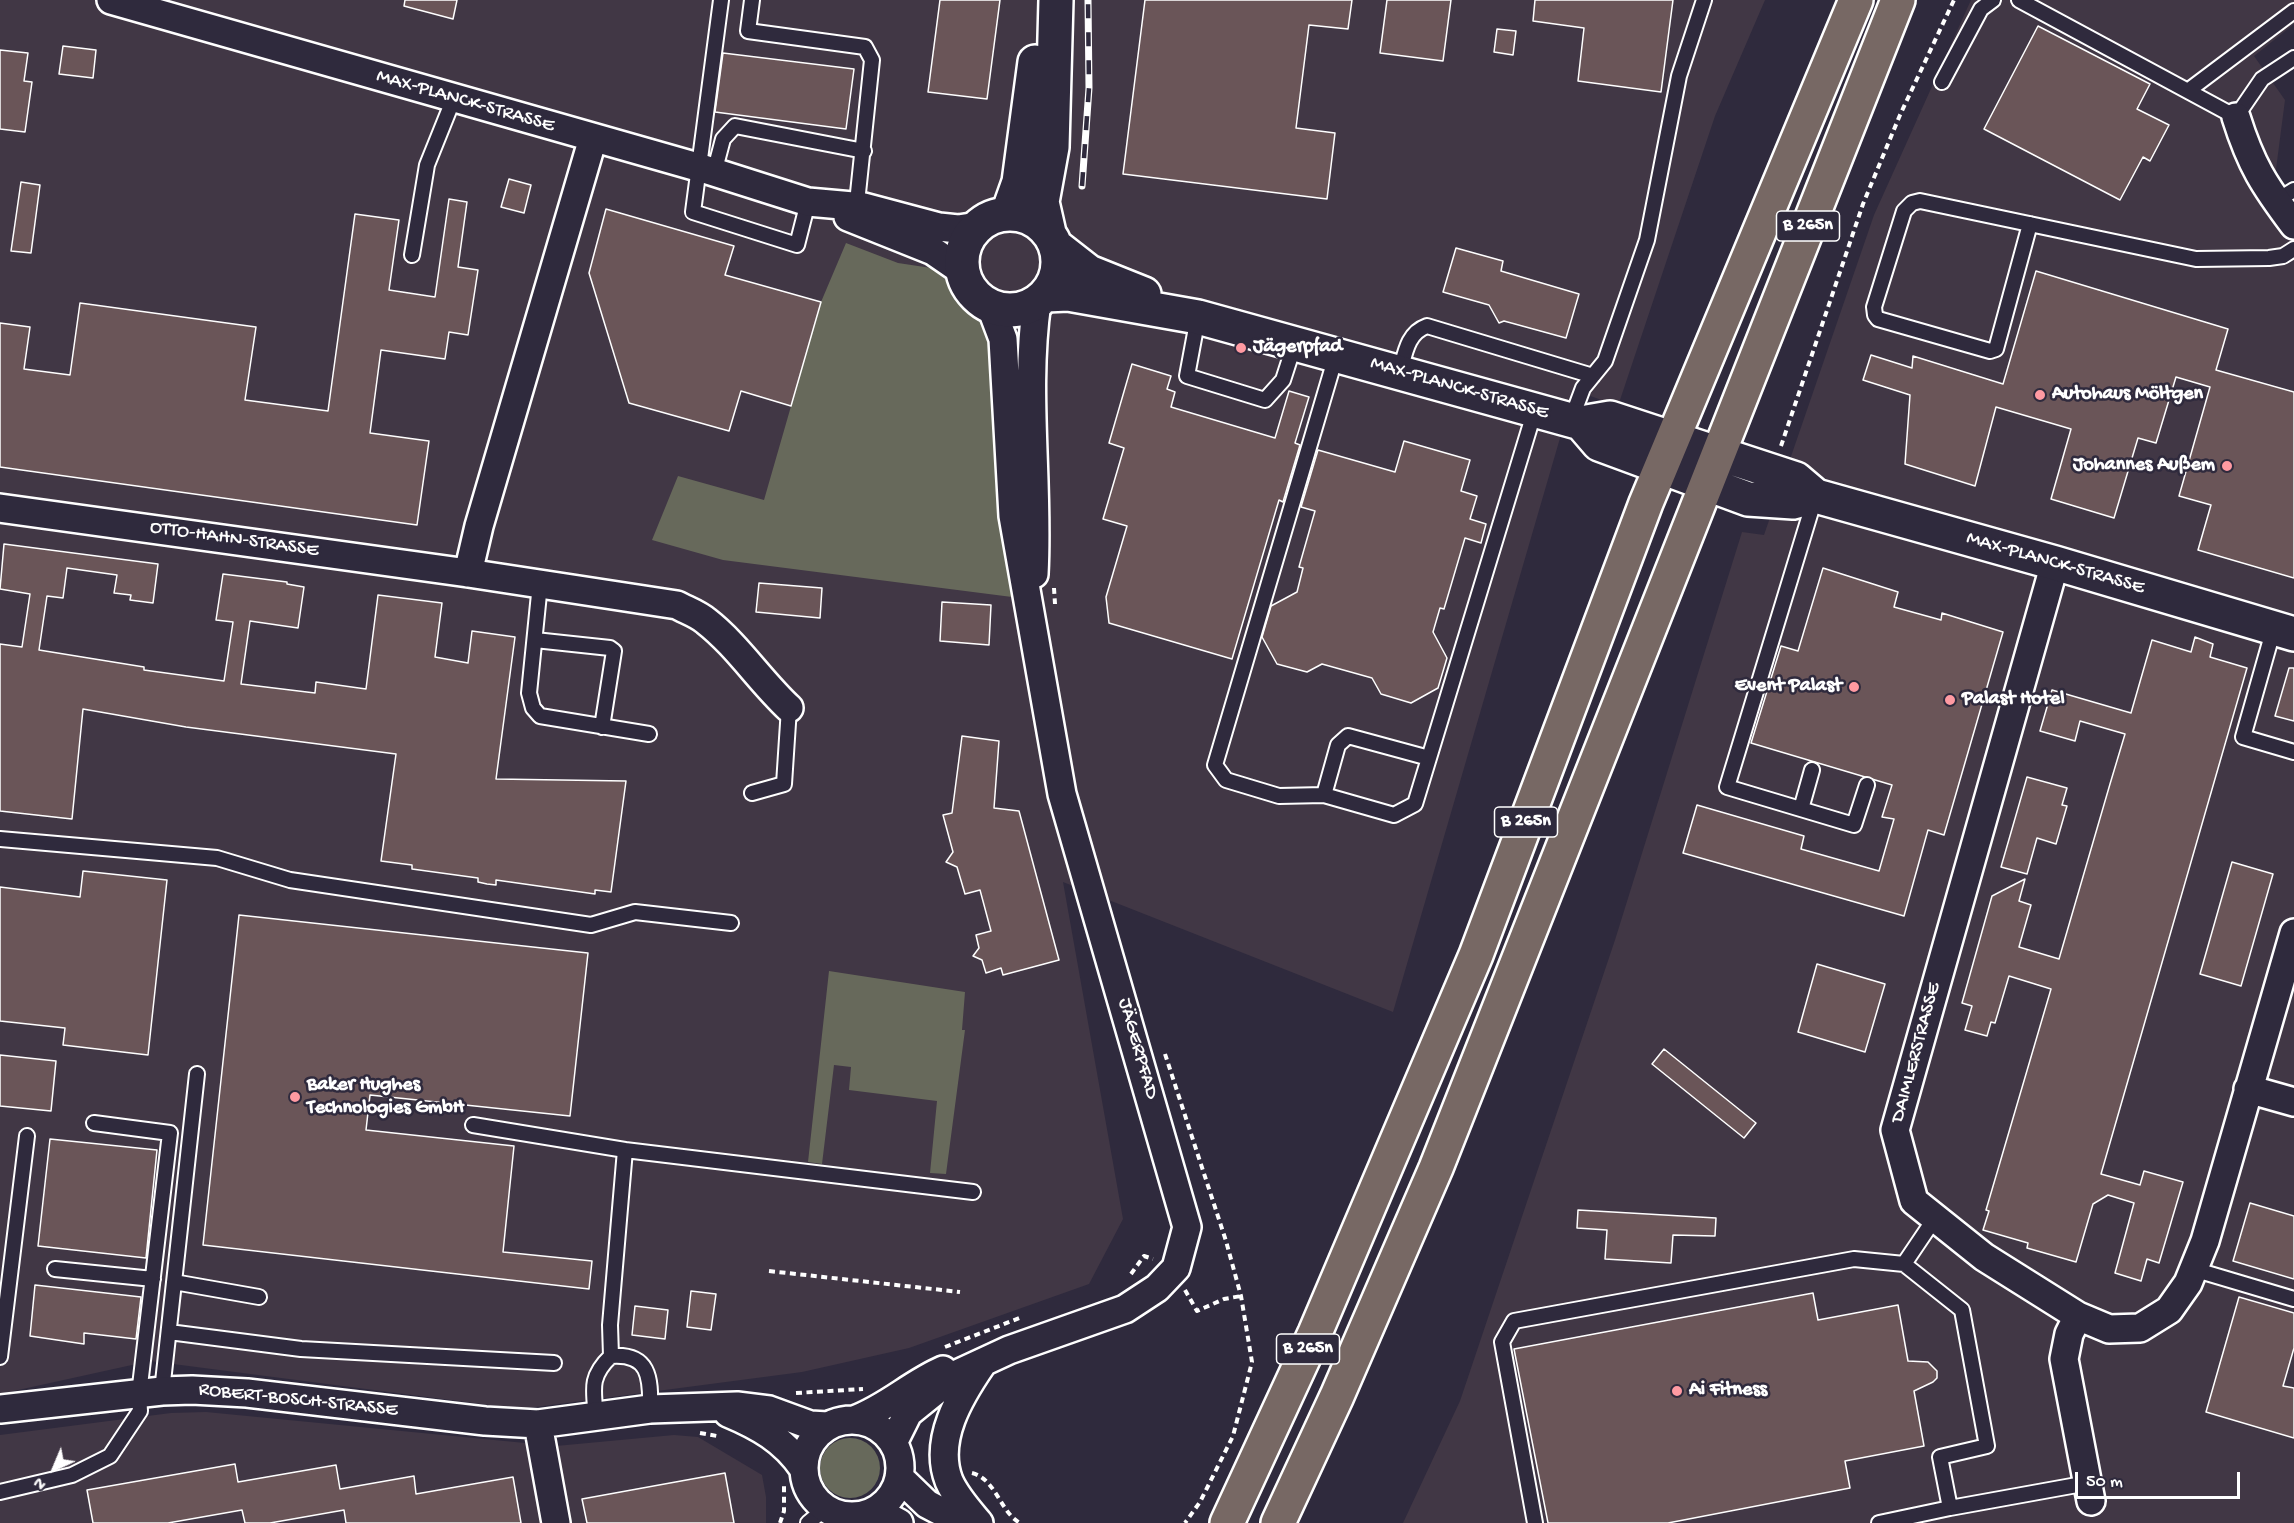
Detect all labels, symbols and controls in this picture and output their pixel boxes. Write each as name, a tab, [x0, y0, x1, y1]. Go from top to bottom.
street label: MAX-PLANCK-STRASSE	[373, 65, 557, 139]
road number: B 265n	[1776, 211, 1840, 241]
place label: Jägerpfad	[1253, 336, 1342, 360]
marker: Jägerpfad	[1234, 341, 1248, 355]
street label: MAX-PLANCK-STRASSE	[1367, 352, 1551, 426]
place label: Autohaus Möltgen	[2052, 383, 2203, 407]
marker: Autohaus Möltgen	[2033, 388, 2047, 402]
place label: Johannes Außem	[2073, 454, 2215, 478]
marker: Johannes Außem	[2220, 459, 2234, 473]
street label: OTTO-HAHN-STRASSE	[148, 516, 320, 564]
street label: MAX-PLANCK-STRASSE	[1963, 527, 2147, 601]
place label: Event Palast	[1735, 675, 1842, 699]
marker: Event Palast	[1847, 680, 1861, 694]
place label: Palast Hotel	[1962, 688, 2065, 712]
marker: Palast Hotel	[1943, 693, 1957, 707]
road number: B 265n	[1494, 807, 1558, 837]
street label: DAIMLERSTRASSE	[1887, 980, 1947, 1126]
street label: JÄGERPFAD	[1111, 996, 1163, 1102]
place label: Baker Hughes Technologies GmbH	[307, 1074, 464, 1121]
marker: Baker Hughes Technologies GmbH	[288, 1090, 302, 1104]
road number: B 265n	[1276, 1334, 1340, 1364]
street label: ROBERT-BOSCH-STRASSE	[197, 1379, 399, 1423]
place label: Ai Fitness	[1689, 1379, 1767, 1403]
marker: Ai Fitness	[1670, 1384, 1684, 1398]
north arrow	[24, 1439, 84, 1499]
scale bar	[2078, 1460, 2243, 1498]
text: N	[31, 1472, 52, 1493]
text: 50 m	[2086, 1472, 2123, 1493]

